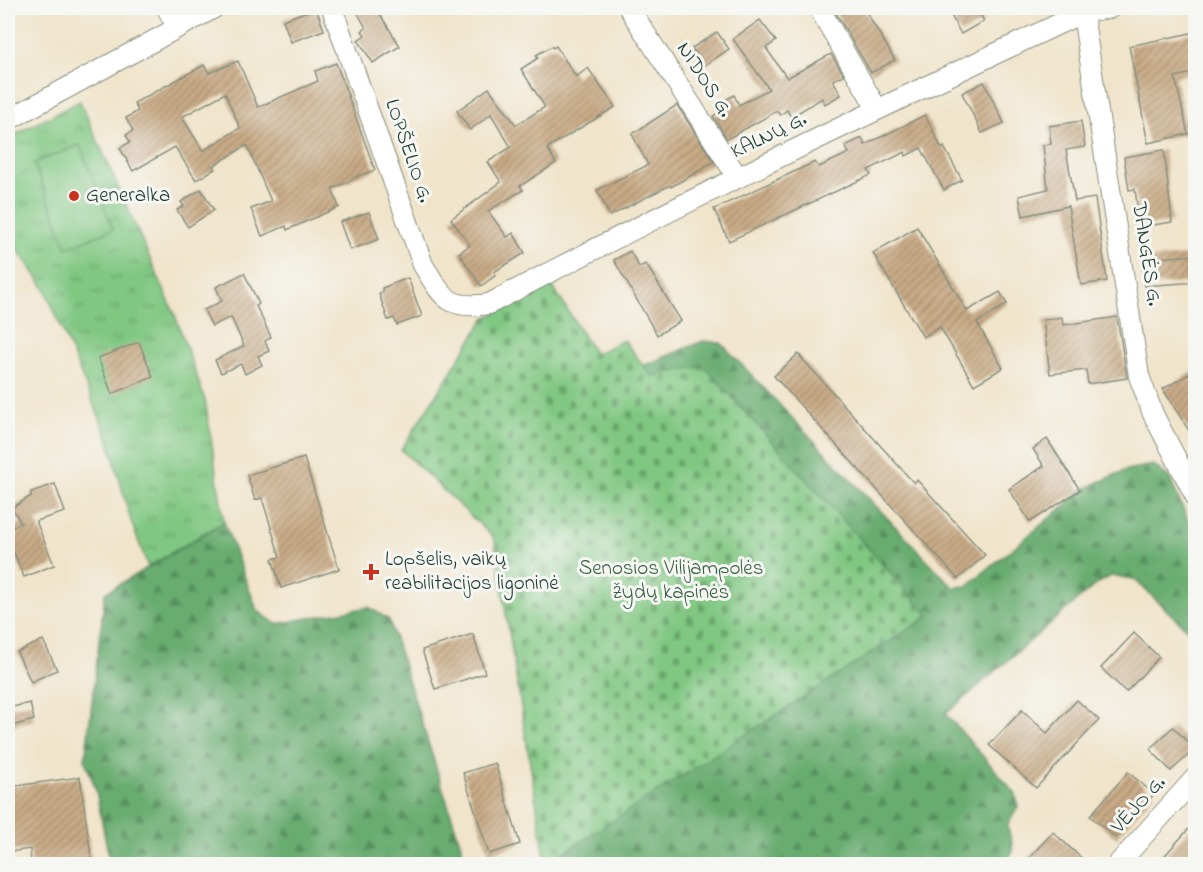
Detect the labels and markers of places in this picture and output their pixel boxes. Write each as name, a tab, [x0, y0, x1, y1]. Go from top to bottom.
place label: Generalka	[86, 181, 170, 211]
marker: Generalka	[67, 189, 81, 203]
place label: Lopšelis, vaikų reabilitacijos ligoninė	[385, 545, 559, 601]
marker: Lopšelis, vaikų reabilitacijos ligoninė	[362, 563, 380, 581]

